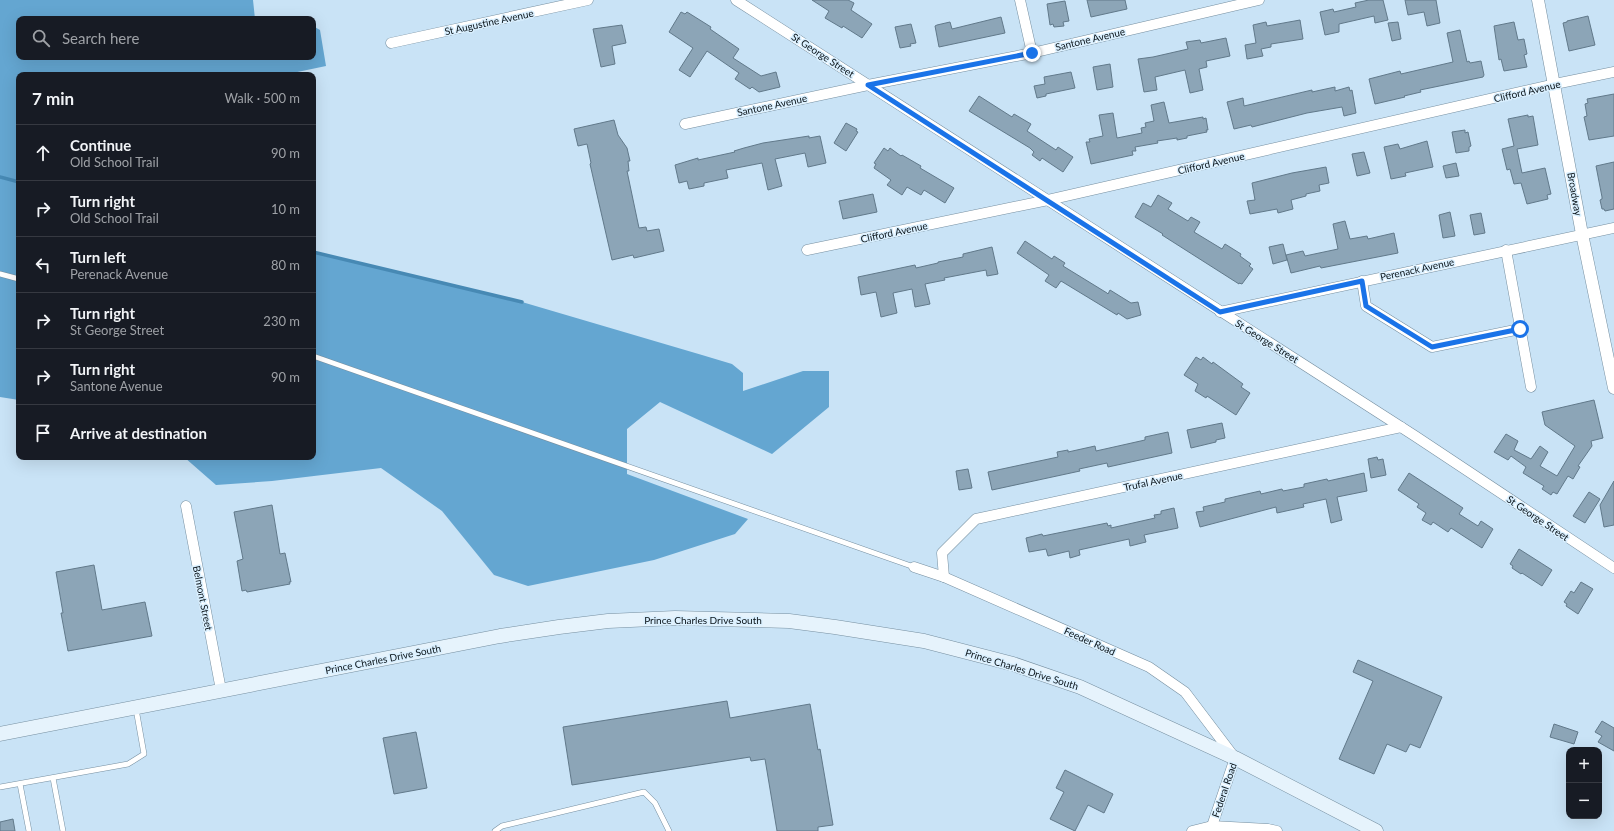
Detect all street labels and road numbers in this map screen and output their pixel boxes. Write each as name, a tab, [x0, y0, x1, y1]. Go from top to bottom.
street label: St Augustine Avenue	[443, 7, 535, 37]
street label: Santone Avenue	[1054, 25, 1126, 53]
street label: St George Street	[789, 30, 857, 80]
street label: Clifford Avenue	[1493, 78, 1561, 104]
street label: Santone Avenue	[736, 92, 808, 118]
street label: Clifford Avenue	[1177, 150, 1245, 176]
street label: Broadway	[1565, 171, 1585, 217]
street label: Clifford Avenue	[860, 219, 928, 245]
street label: Perenack Avenue	[1379, 255, 1455, 283]
street label: St George Street	[1233, 317, 1301, 365]
street label: Trufal Avenue	[1122, 469, 1184, 493]
street label: St George Street	[1505, 493, 1572, 543]
street label: Belmont Street	[191, 564, 215, 632]
street label: Prince Charles Drive South	[644, 614, 762, 626]
street label: Feeder Road	[1063, 624, 1117, 658]
street label: Prince Charles Drive South	[324, 642, 442, 676]
street label: Prince Charles Drive South	[964, 646, 1080, 692]
street label: Federal Road	[1209, 761, 1239, 819]

